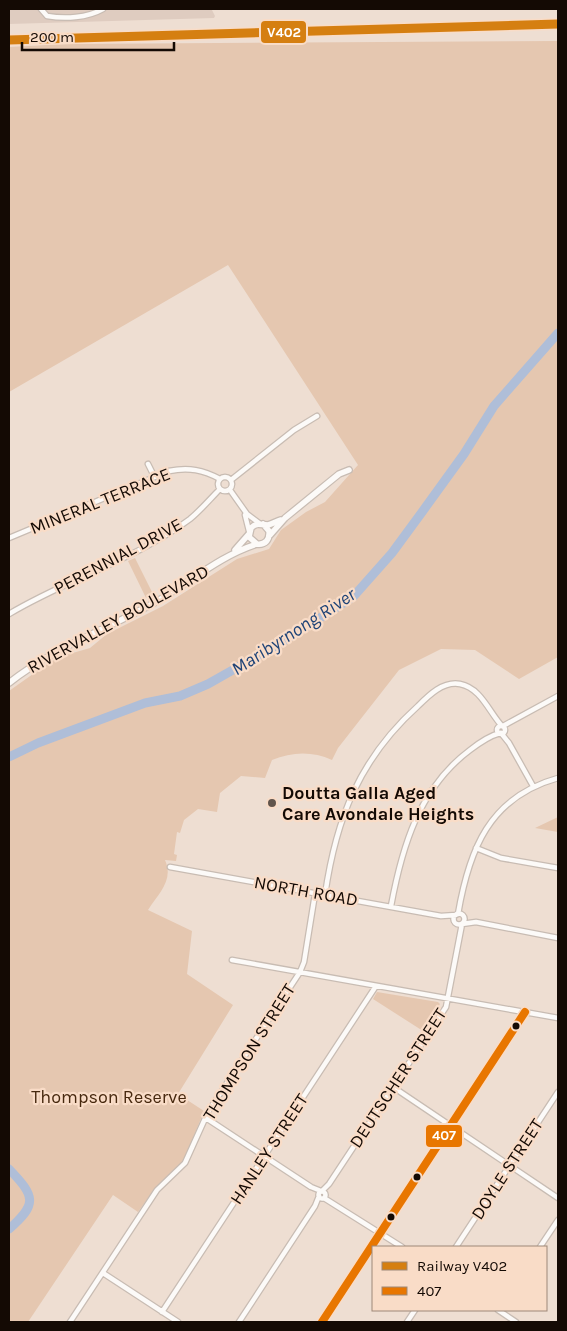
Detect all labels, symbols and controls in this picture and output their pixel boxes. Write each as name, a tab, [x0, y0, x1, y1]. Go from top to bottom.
scale bar	[22, 20, 175, 52]
line badge: V402	[260, 20, 307, 44]
text: V402	[267, 24, 301, 41]
text: 200 m	[30, 28, 74, 46]
street label: MINERAL TERRACE	[27, 463, 173, 539]
street label: PERENNIAL DRIVE	[50, 513, 186, 599]
street label: RIVERVALLEY BOULEVARD	[23, 560, 213, 678]
water label: Maribyrnong River	[227, 583, 361, 680]
place label: Doutta Galla Aged Care Avondale Heights	[282, 782, 474, 825]
marker: Doutta Galla Aged Care Avondale Heights	[266, 797, 278, 809]
street label: NORTH ROAD	[252, 871, 360, 911]
street label: THOMPSON STREET	[198, 980, 300, 1124]
street label: DEUTSCHER STREET	[345, 1004, 451, 1152]
unlabelled marker	[511, 1021, 521, 1031]
park label: Thompson Reserve	[31, 1086, 187, 1108]
street label: HANLEY STREET	[225, 1090, 313, 1208]
street label: DOYLE STREET	[466, 1114, 548, 1224]
line badge: 407	[425, 1124, 463, 1148]
text: 407	[432, 1127, 456, 1144]
unlabelled marker	[412, 1172, 422, 1182]
unlabelled marker	[386, 1212, 396, 1222]
legend	[372, 1246, 547, 1311]
text: Railway V402	[417, 1257, 507, 1275]
text: 407	[417, 1282, 441, 1300]

